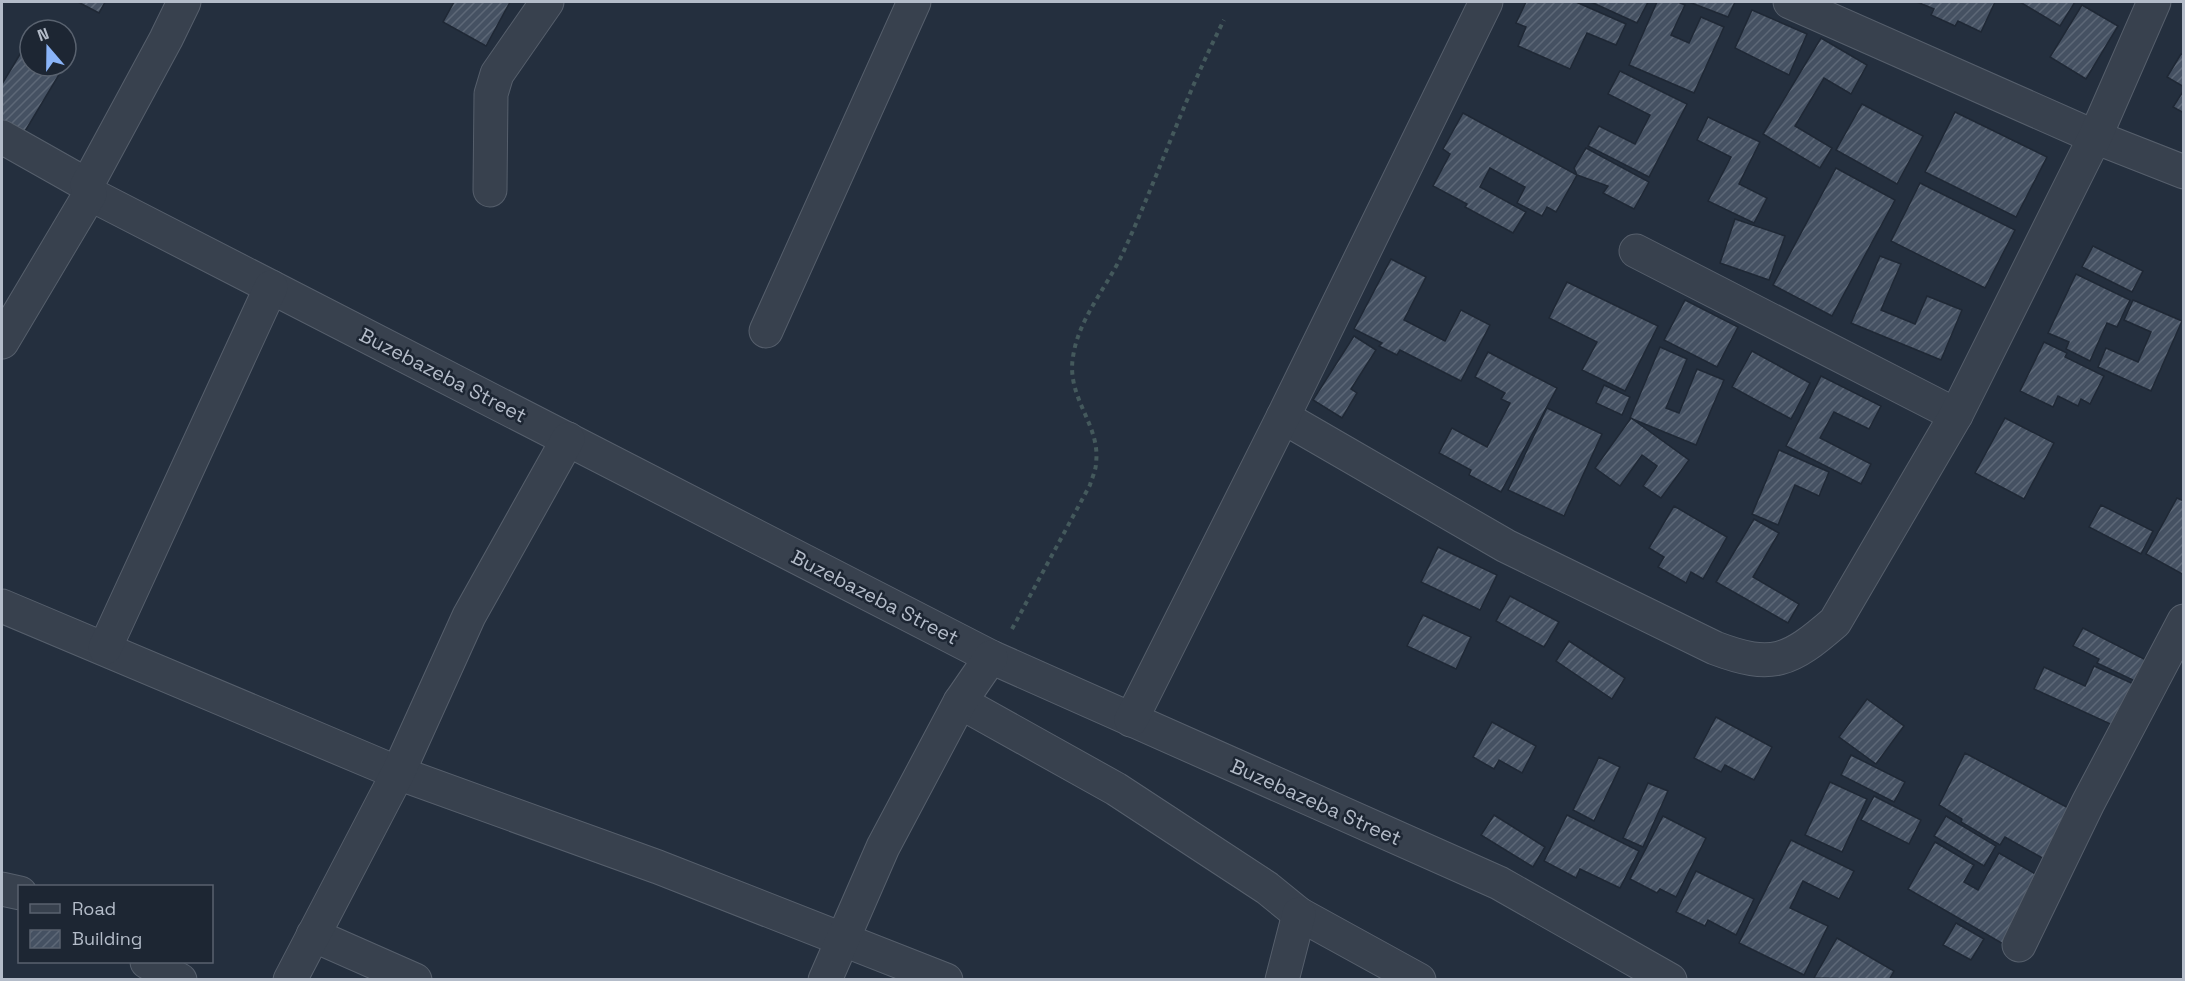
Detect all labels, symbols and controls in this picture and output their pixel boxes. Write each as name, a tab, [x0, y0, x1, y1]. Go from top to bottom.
north arrow	[18, 18, 78, 78]
text: N	[34, 23, 52, 46]
street label: Buzebazeba Street	[355, 322, 531, 428]
street label: Buzebazeba Street	[787, 544, 963, 650]
street label: Buzebazeba Street	[1227, 753, 1405, 851]
legend	[18, 885, 213, 963]
text: Road	[72, 897, 116, 920]
text: Building	[72, 927, 142, 950]

